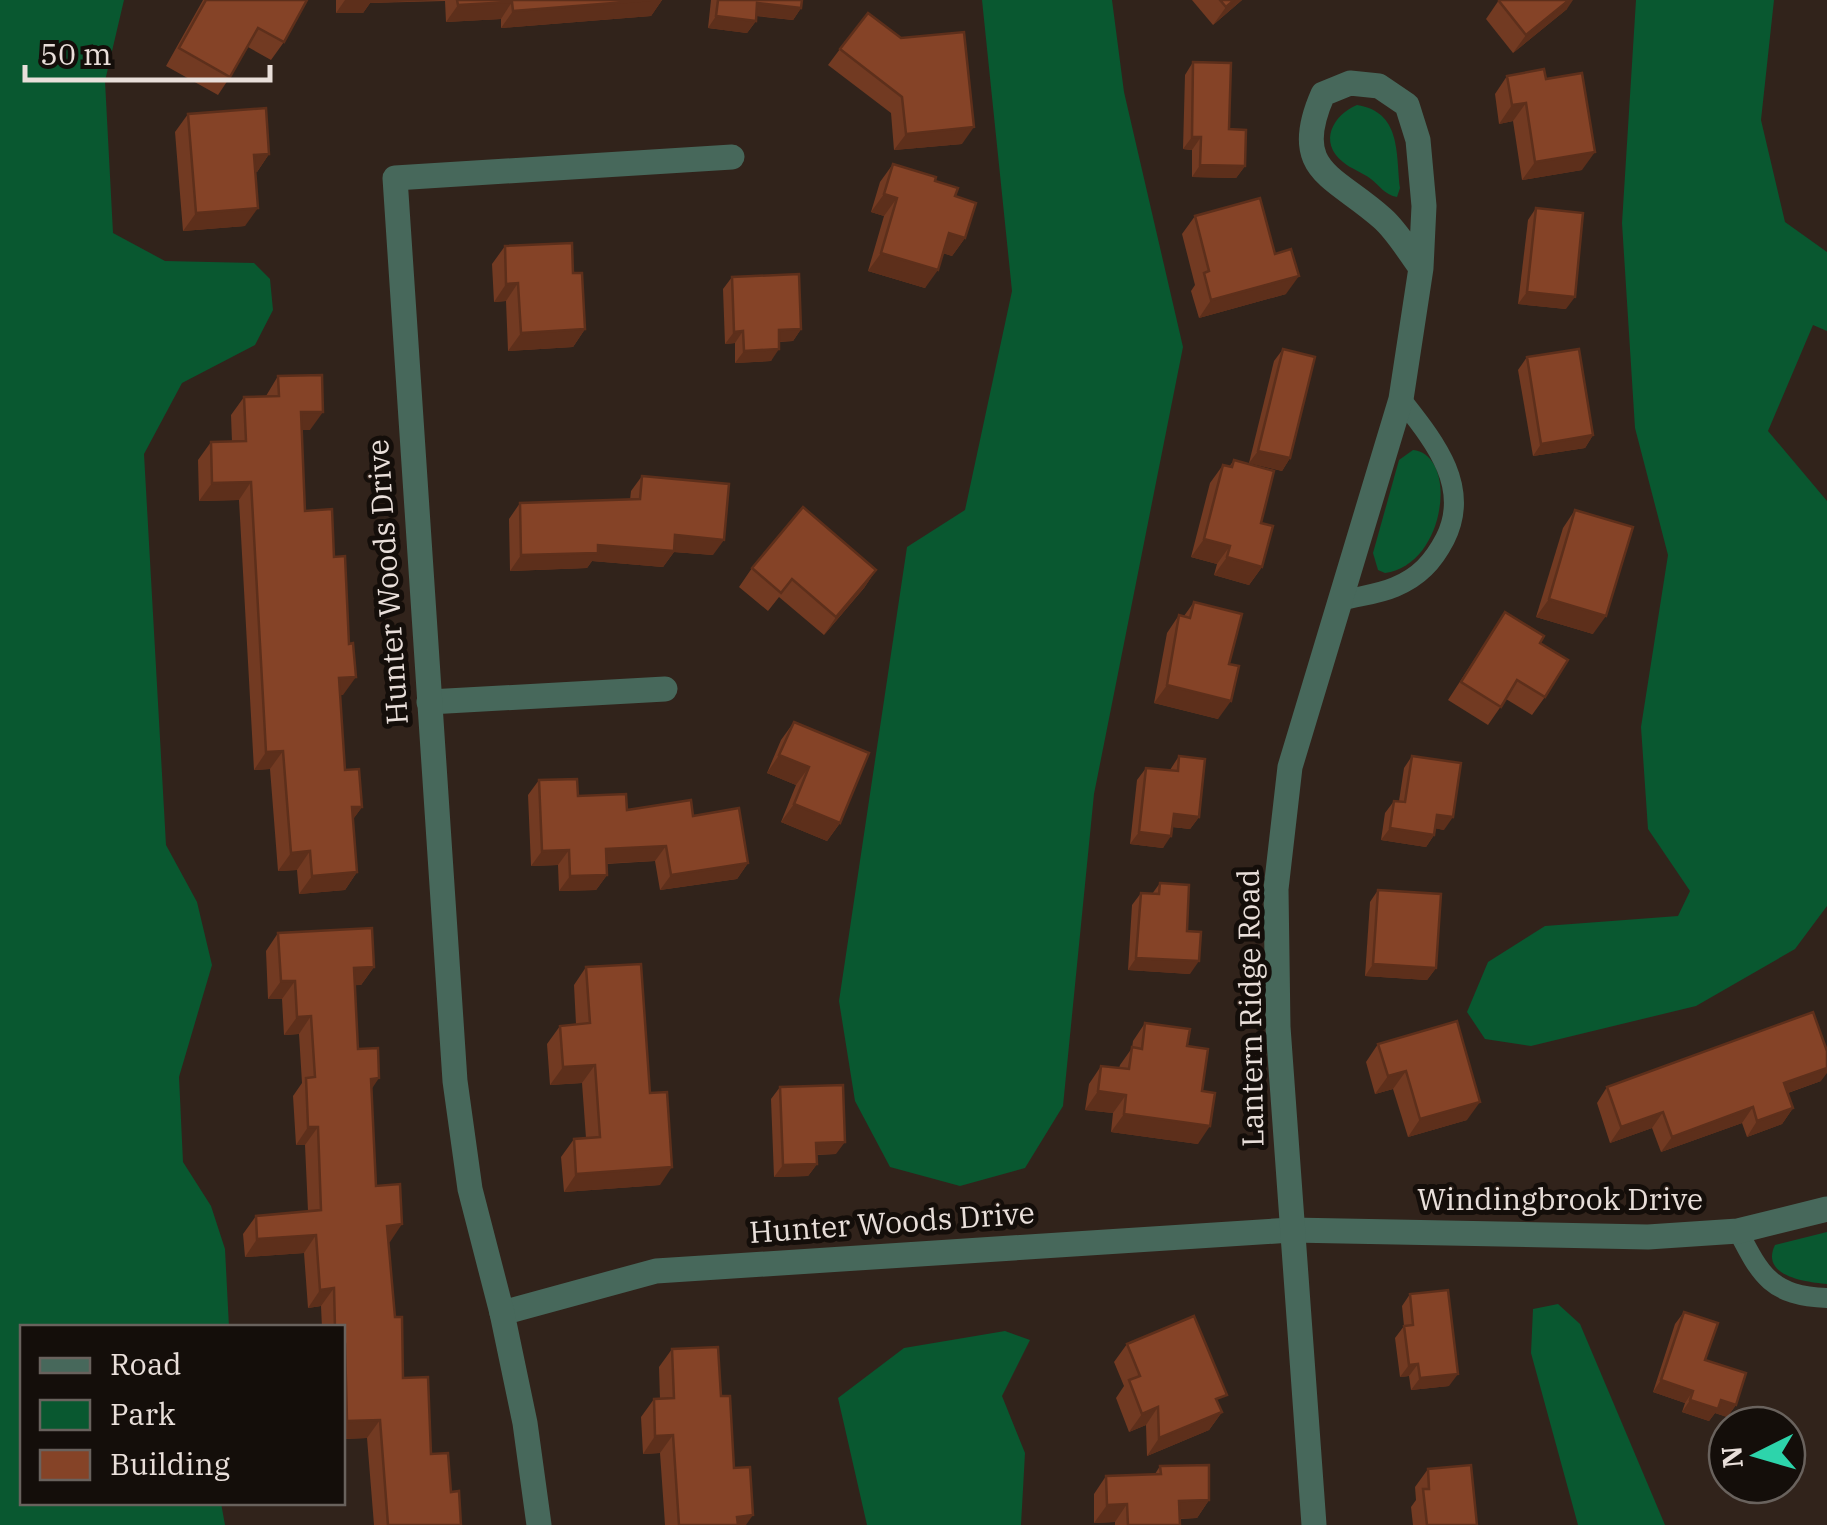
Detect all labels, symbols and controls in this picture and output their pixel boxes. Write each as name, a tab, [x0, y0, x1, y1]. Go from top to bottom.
scale bar	[25, 20, 270, 82]
text: 50 m	[40, 34, 112, 73]
street label: Hunter Woods Drive	[357, 438, 416, 726]
street label: Lantern Ridge Road	[1228, 869, 1271, 1147]
street label: Windingbrook Drive	[1417, 1179, 1703, 1218]
street label: Hunter Woods Drive	[748, 1192, 1036, 1251]
legend	[20, 1325, 345, 1505]
text: Road	[110, 1344, 182, 1383]
text: Park	[110, 1394, 176, 1433]
north arrow	[1707, 1405, 1807, 1505]
text: Building	[110, 1444, 230, 1483]
text: N	[1712, 1445, 1751, 1470]

